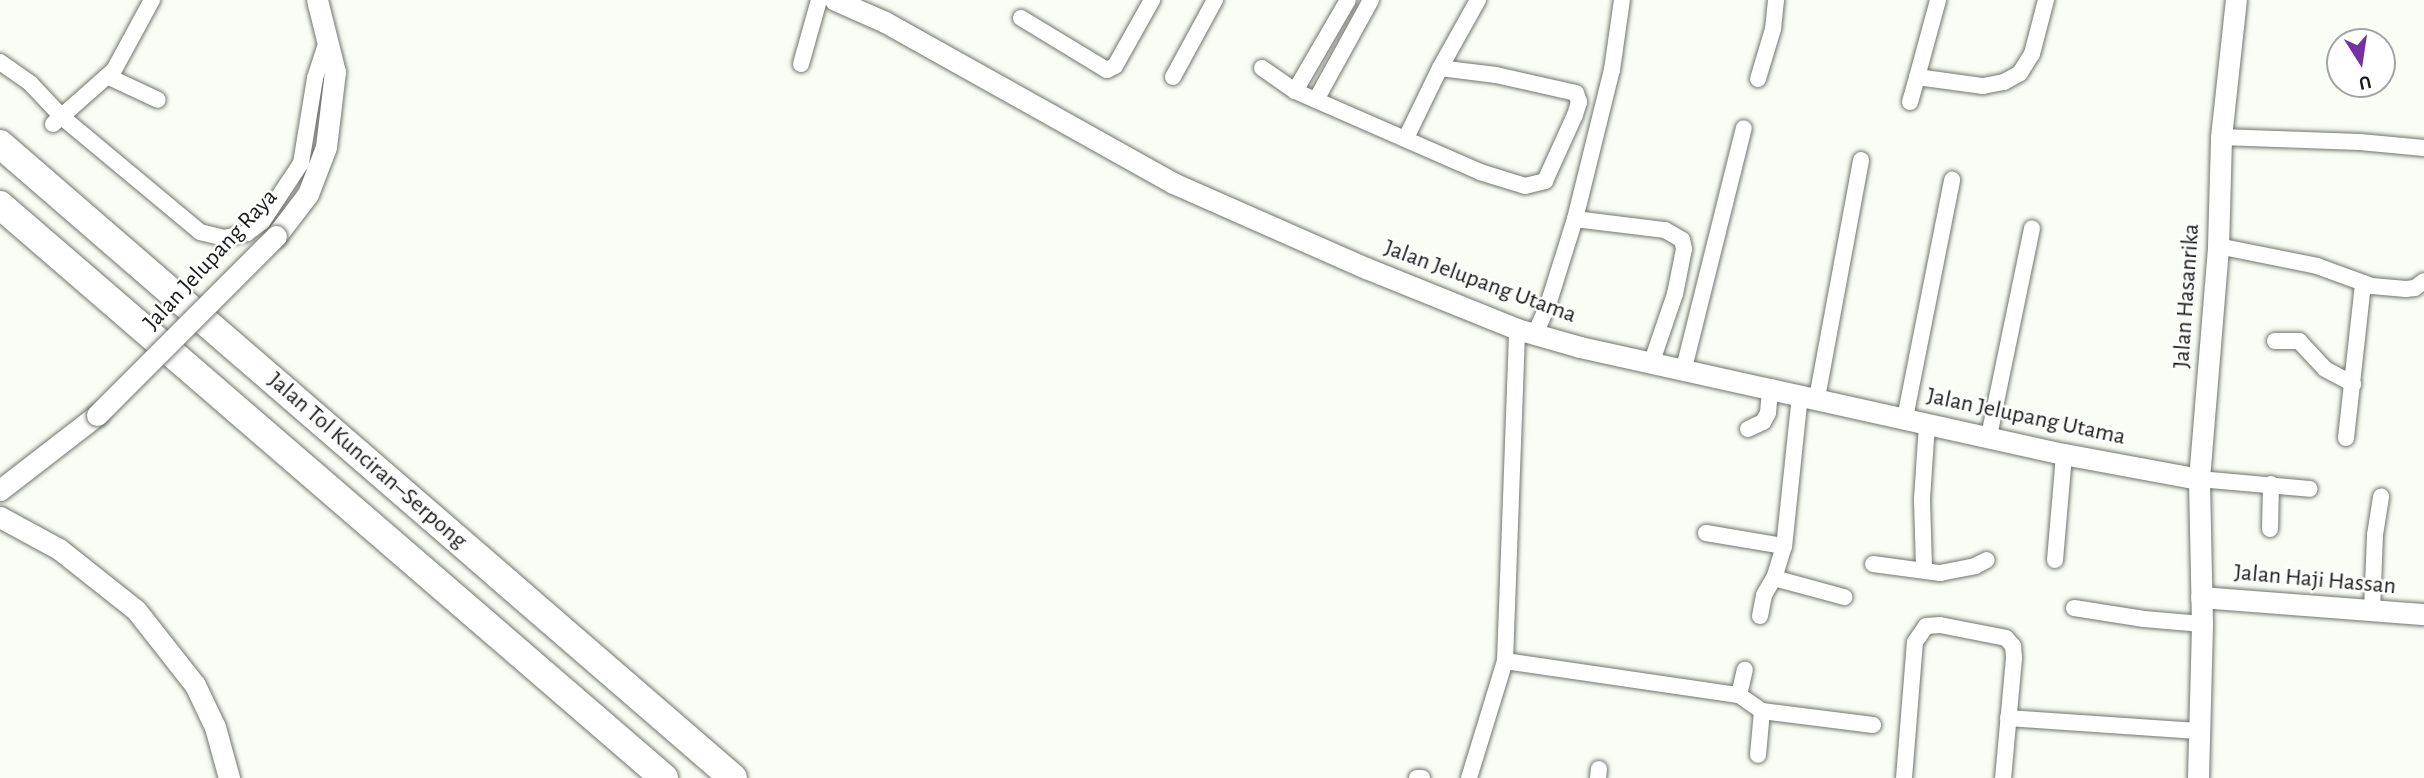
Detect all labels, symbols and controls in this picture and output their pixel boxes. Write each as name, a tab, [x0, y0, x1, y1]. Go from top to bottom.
north arrow	[2326, 28, 2396, 98]
text: U	[2357, 72, 2373, 93]
street label: Jalan Jelupang Raya	[138, 183, 284, 337]
street label: Jalan Hasanrika	[2168, 223, 2206, 369]
street label: Jalan Jelupang Utama	[1380, 234, 1580, 330]
street label: Jalan Tol Kunciran–Serpong	[261, 367, 473, 555]
street label: Jalan Jelupang Utama	[1924, 382, 2128, 452]
street label: Jalan Haji Hassan	[2233, 559, 2397, 601]

